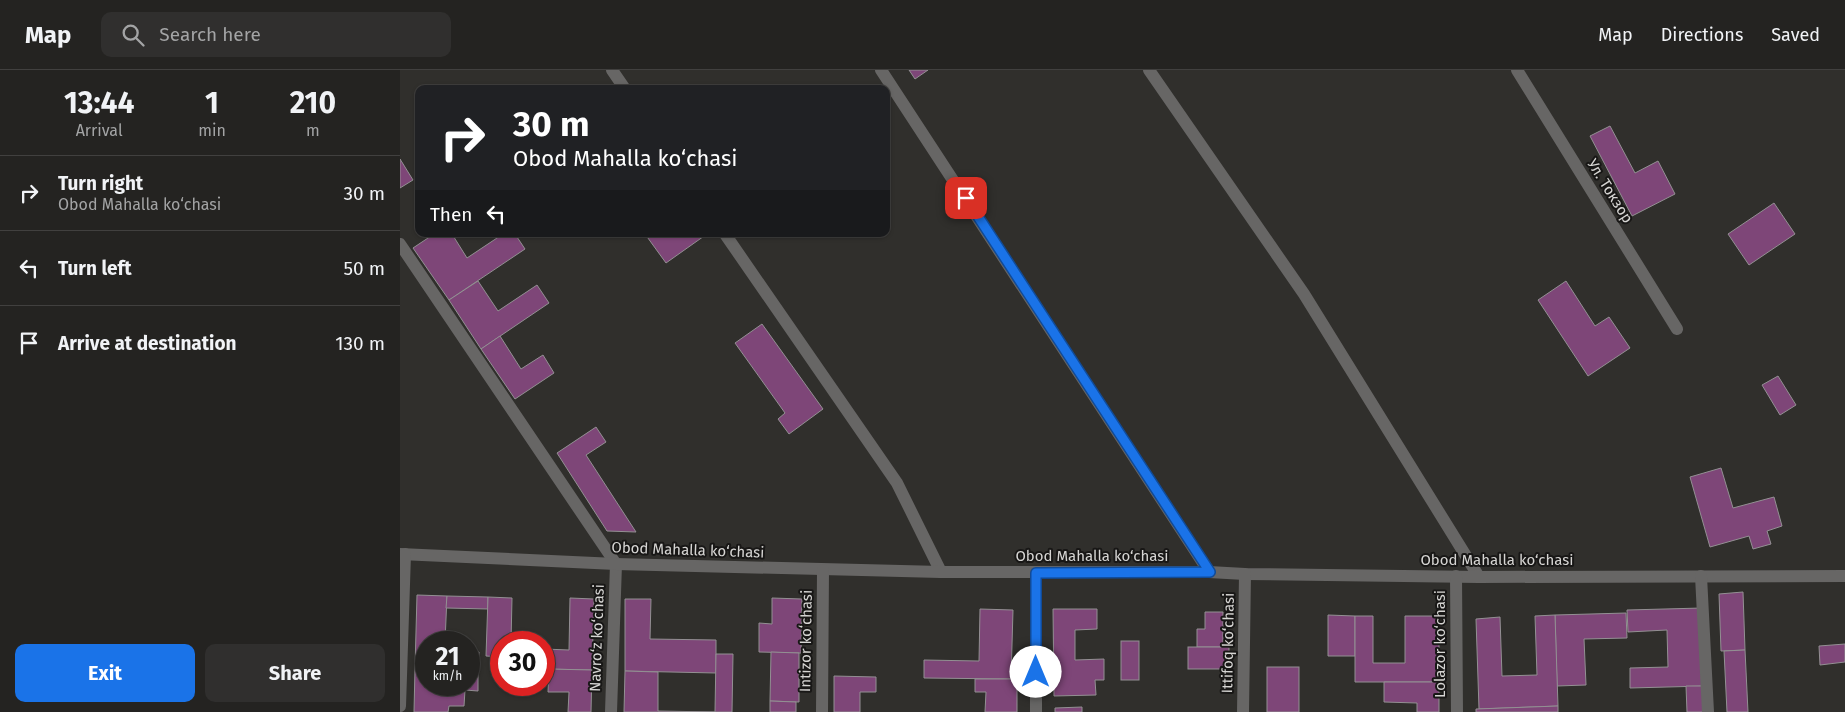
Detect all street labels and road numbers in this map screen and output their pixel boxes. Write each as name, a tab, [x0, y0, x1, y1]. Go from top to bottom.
street label: Ул. Токзор	[1583, 156, 1637, 226]
street label: Obod Mahalla ko‘chasi	[611, 538, 765, 562]
street label: Obod Mahalla ko‘chasi	[1015, 547, 1169, 565]
street label: Obod Mahalla ko‘chasi	[1420, 551, 1574, 569]
street label: Navro‘z ko‘chasi	[586, 584, 608, 692]
street label: Intizor koʻchasi	[796, 590, 816, 692]
street label: Lolazor ko‘chasi	[1431, 590, 1449, 698]
street label: Ittifoq ko‘chasi	[1218, 592, 1238, 694]

